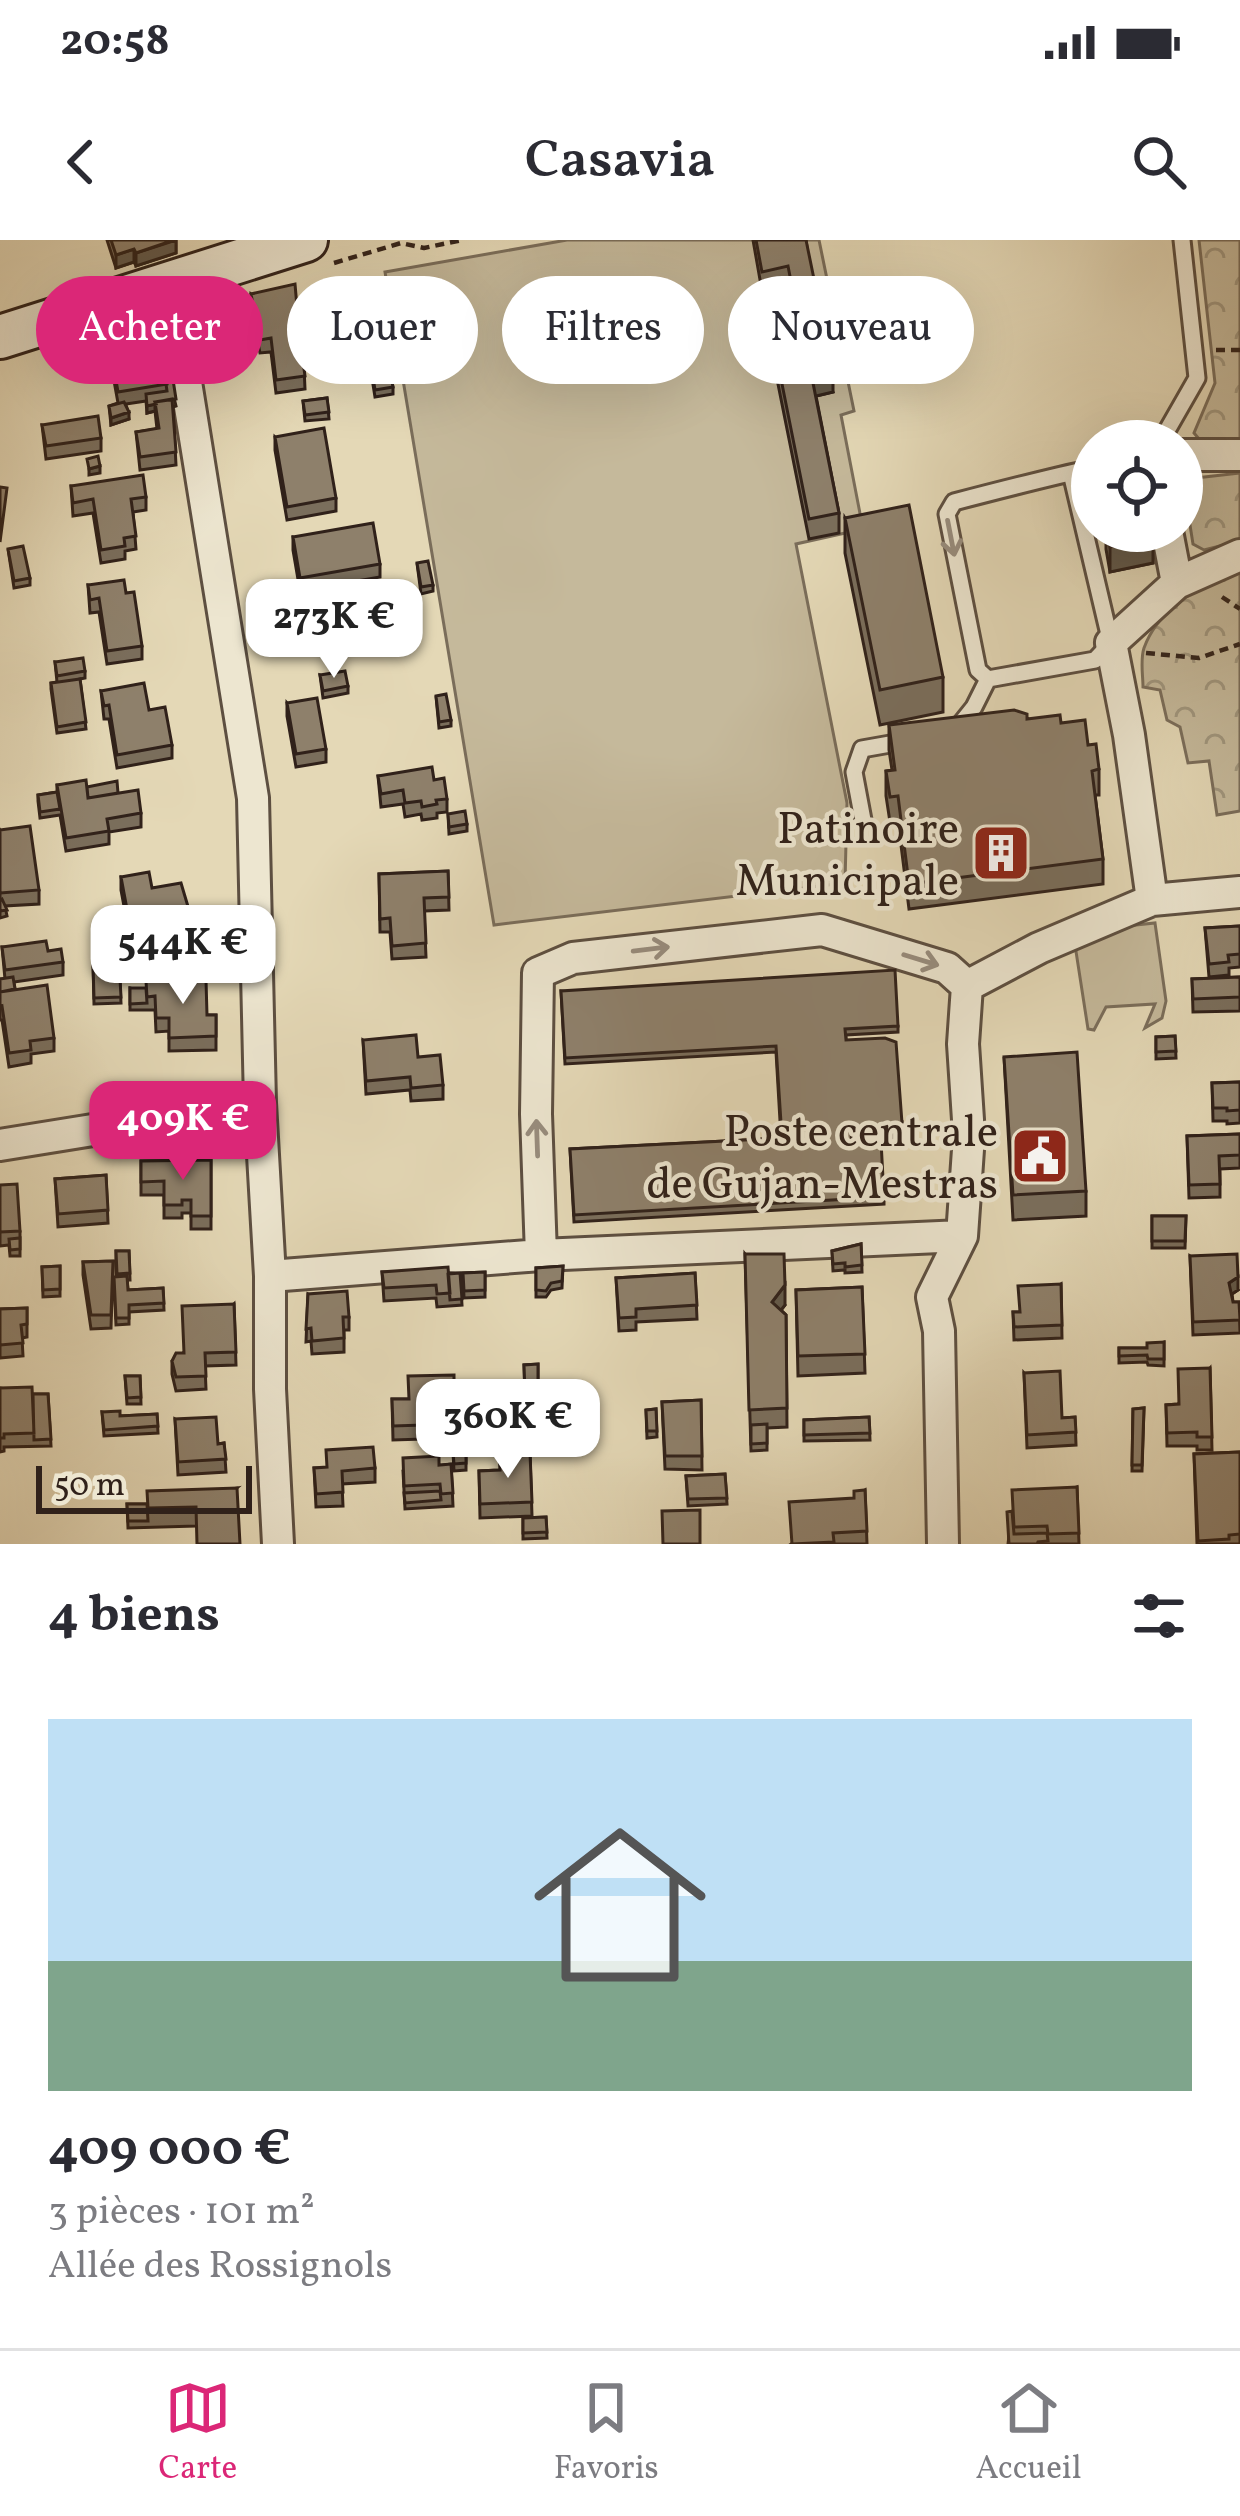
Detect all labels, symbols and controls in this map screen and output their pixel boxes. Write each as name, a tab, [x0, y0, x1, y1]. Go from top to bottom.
text: 20:58	[60, 11, 170, 74]
text: Casavia	[525, 125, 715, 200]
icon: back	[48, 129, 114, 195]
icon: search	[1126, 129, 1192, 195]
chip: Acheter	[36, 276, 263, 384]
chip: Louer	[287, 276, 478, 384]
chip: Filtres	[502, 276, 704, 384]
chip: Nouveau	[728, 276, 974, 384]
map controls	[1071, 420, 1203, 552]
button: locate	[1071, 420, 1203, 552]
one-way arrow	[941, 518, 963, 557]
pin: 273K €	[236, 579, 432, 681]
text: 273K €	[273, 591, 395, 645]
place label: Patinoire Municipale	[736, 800, 959, 915]
building icon: Patinoire Municipale	[970, 822, 1032, 884]
pin: 544K €	[85, 905, 281, 1007]
text: 544K €	[118, 917, 248, 971]
one-way arrow	[631, 937, 670, 960]
one-way arrow	[901, 950, 939, 972]
pin: 409K €	[85, 1081, 281, 1183]
text: 409K €	[116, 1093, 250, 1147]
place label: Poste centrale de Gujan-Mestras	[646, 1103, 998, 1218]
one-way arrow	[525, 1119, 548, 1158]
public building icon: Poste centrale de Gujan-Mestras	[1009, 1125, 1071, 1187]
pin: 360K €	[410, 1379, 606, 1481]
text: 360K €	[443, 1391, 573, 1445]
scale bar	[36, 1460, 252, 1513]
text: 50 m	[54, 1464, 125, 1510]
text: 4 biens	[48, 1581, 220, 1652]
icon: filters	[1126, 1583, 1192, 1649]
icon: home	[512, 1797, 728, 2013]
text: 409 000 €	[48, 2115, 291, 2186]
text: 3 pièces · 101 m²	[48, 2186, 315, 2240]
text: Allée des Rossignols	[48, 2240, 392, 2294]
tab: Carte	[158, 2375, 237, 2493]
tab: Favoris	[554, 2375, 659, 2493]
tab: Accueil	[975, 2375, 1082, 2493]

